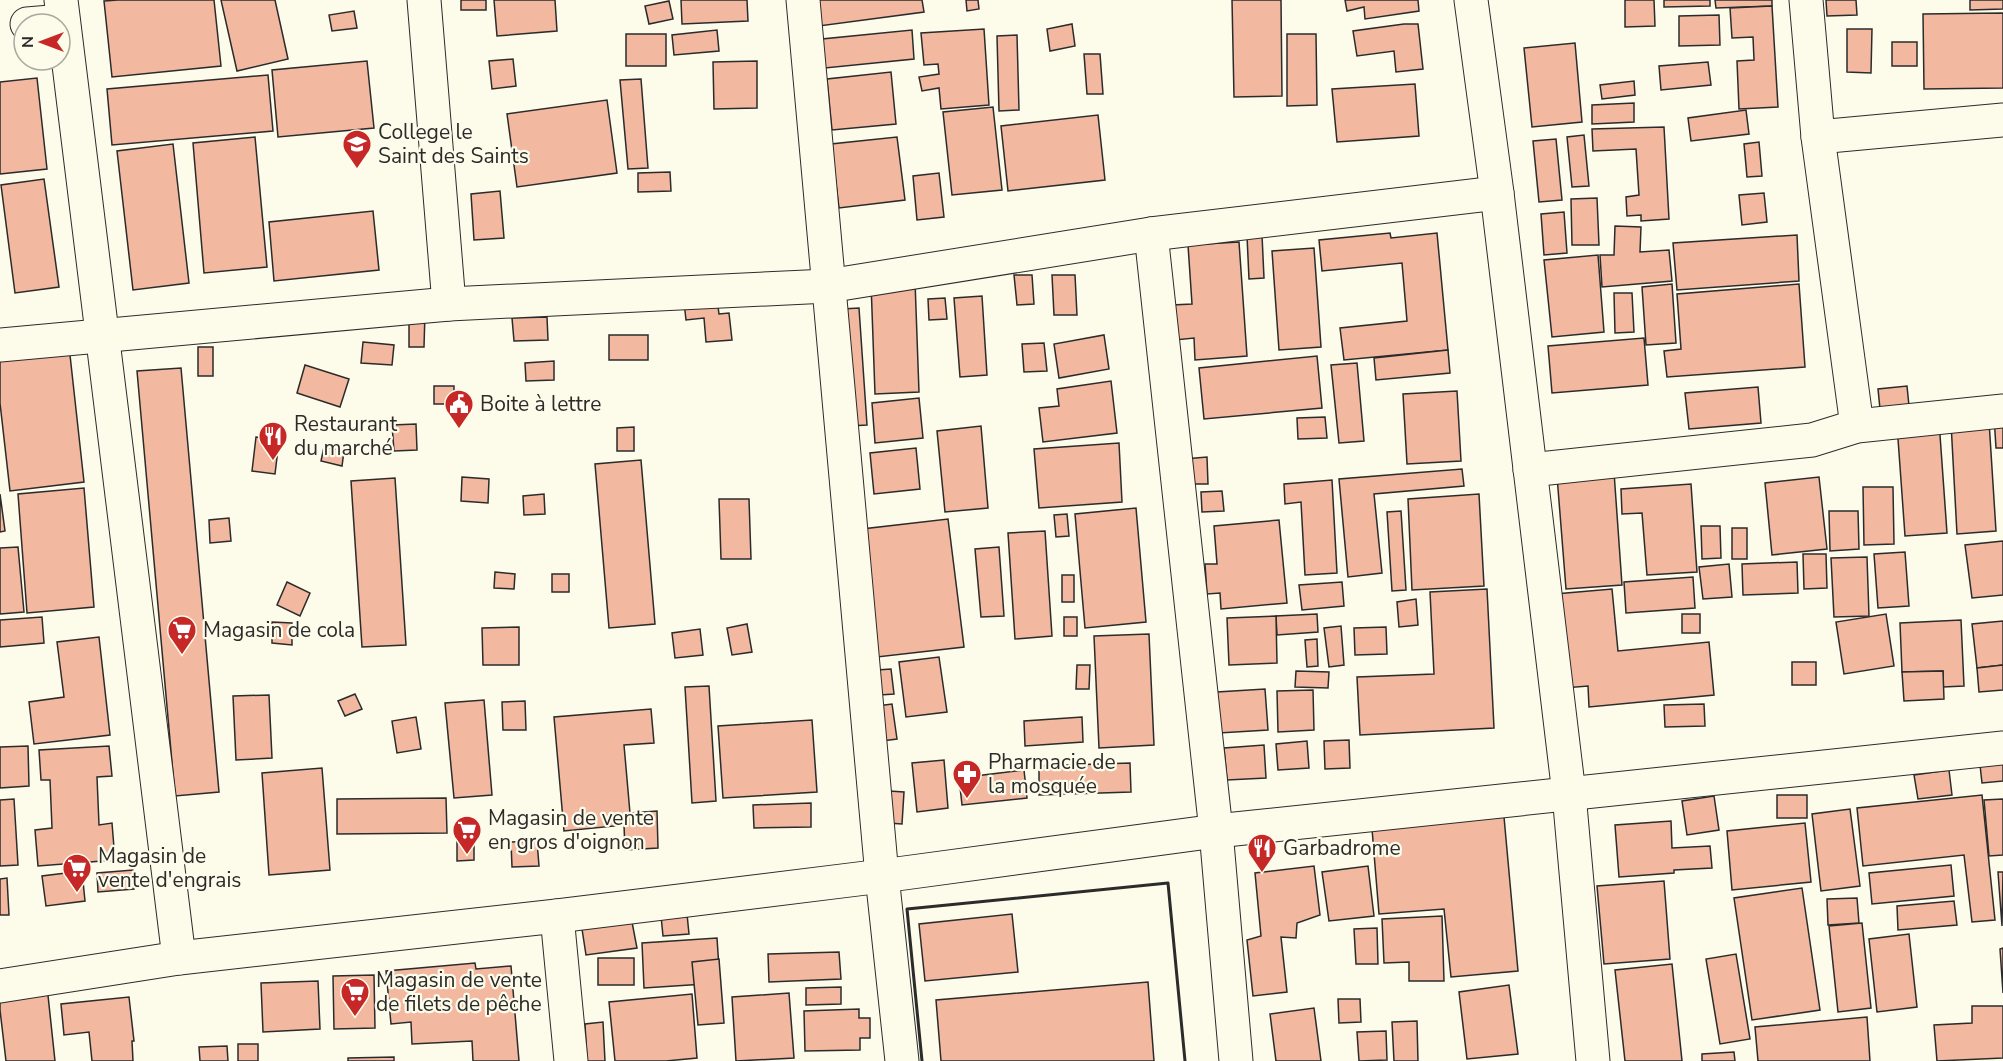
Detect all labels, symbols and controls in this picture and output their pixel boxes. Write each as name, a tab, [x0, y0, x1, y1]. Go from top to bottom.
north arrow	[12, 12, 72, 72]
text: N	[17, 36, 39, 48]
place label: College le Saint des Saints	[378, 118, 529, 170]
school or university icon: College le Saint des Saints	[341, 128, 373, 170]
public building icon: Boite à lettre	[443, 388, 475, 430]
place label: Boite à lettre	[480, 390, 601, 418]
place label: Restaurant du marché	[294, 410, 398, 462]
restaurant icon: Restaurant du marché	[257, 420, 289, 462]
supermarket icon: Magasin de cola	[166, 614, 198, 656]
place label: Magasin de cola	[203, 616, 355, 644]
place label: Pharmacie de la mosquée	[988, 748, 1116, 800]
pharmacy icon: Pharmacie de la mosquée	[951, 758, 983, 800]
place label: Magasin de vente en gros d'oignon	[488, 804, 654, 856]
supermarket icon: Magasin de vente en gros d'oignon	[451, 814, 483, 856]
restaurant icon: Garbadrome	[1246, 832, 1278, 874]
place label: Garbadrome	[1283, 834, 1401, 862]
place label: Magasin de vente d'engrais	[98, 842, 241, 894]
supermarket icon: Magasin de vente d'engrais	[61, 852, 93, 894]
place label: Magasin de vente de filets de pêche	[376, 966, 542, 1018]
supermarket icon: Magasin de vente de filets de pêche	[339, 976, 371, 1018]

